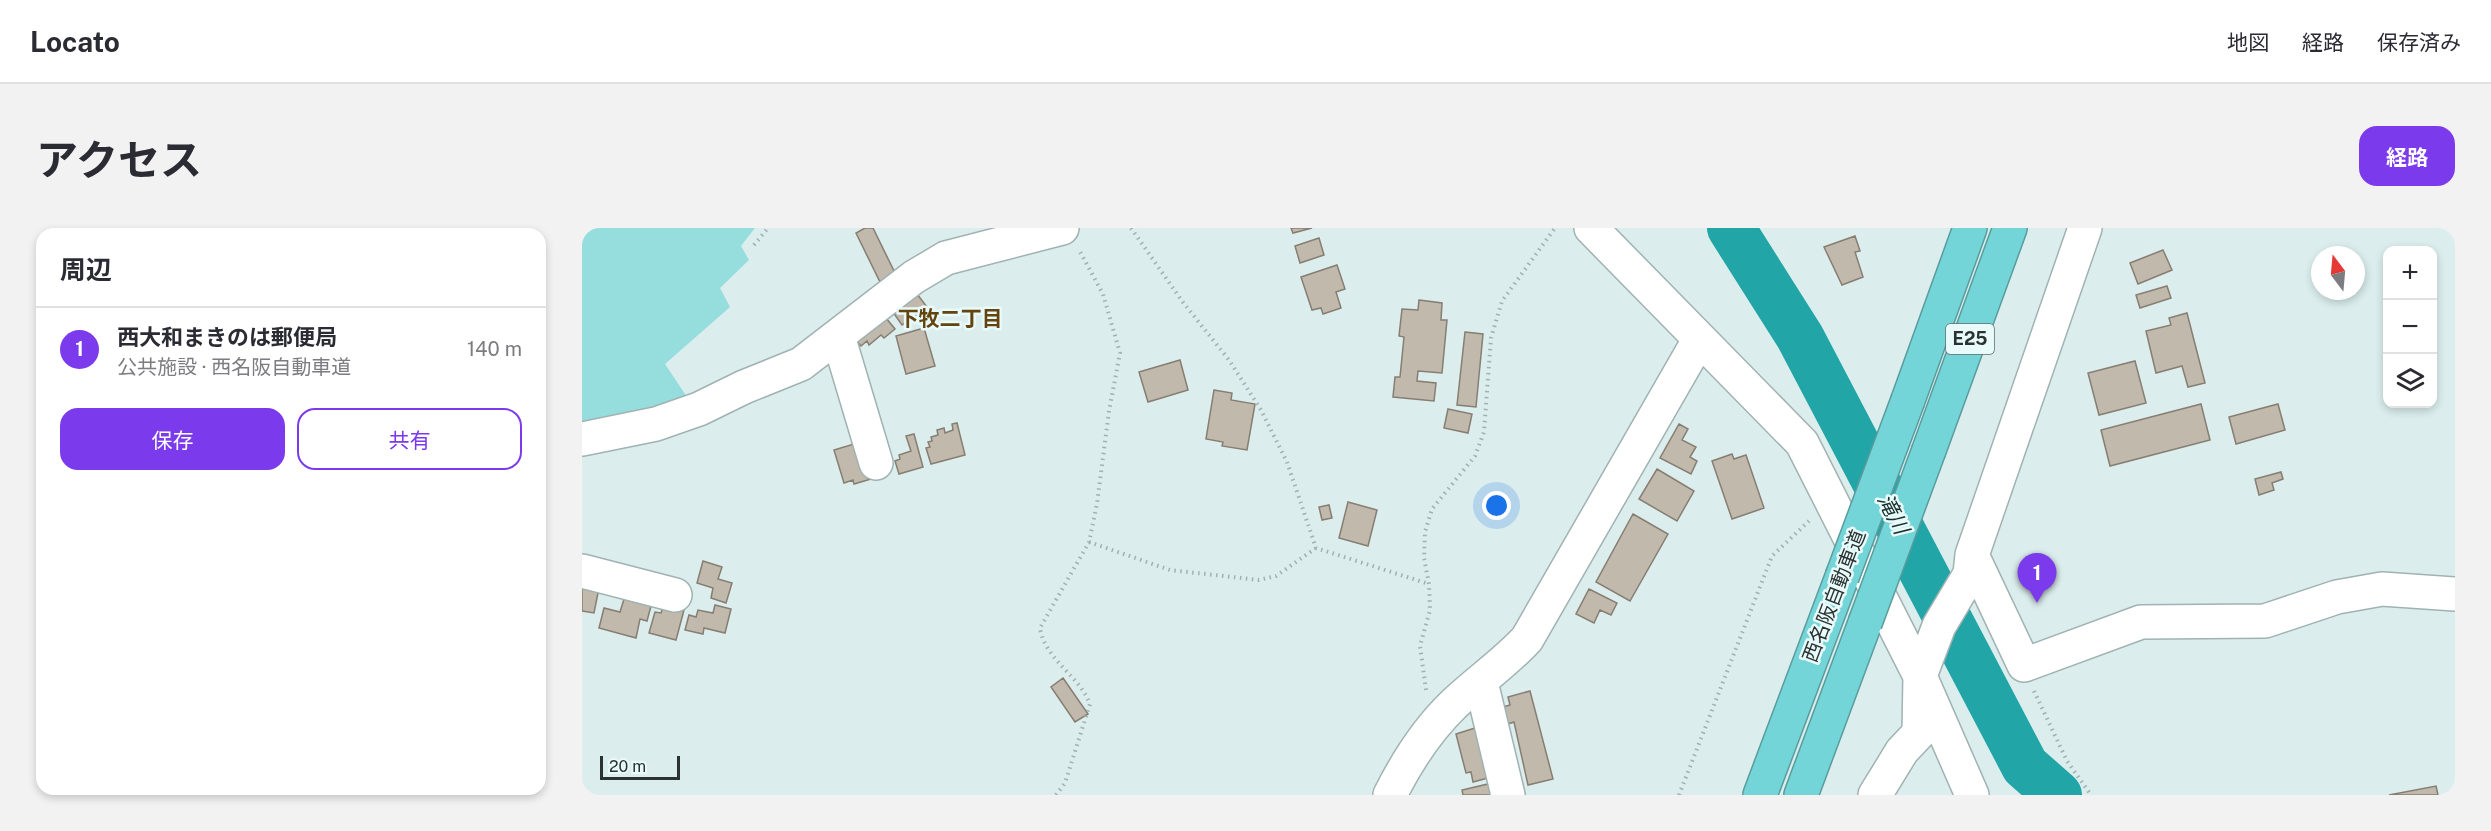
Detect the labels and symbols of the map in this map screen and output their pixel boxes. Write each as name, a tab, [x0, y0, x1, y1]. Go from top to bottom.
north arrow	[2311, 246, 2365, 300]
district label: 下牧二丁目	[898, 306, 1003, 331]
road number: E25	[1946, 324, 1994, 354]
water label: 滝川	[1873, 489, 1915, 540]
your location	[1482, 491, 1511, 520]
street label: 西名阪自動車道	[1798, 526, 1870, 666]
pin: 1	[2018, 554, 2056, 603]
scale bar	[600, 753, 680, 780]

